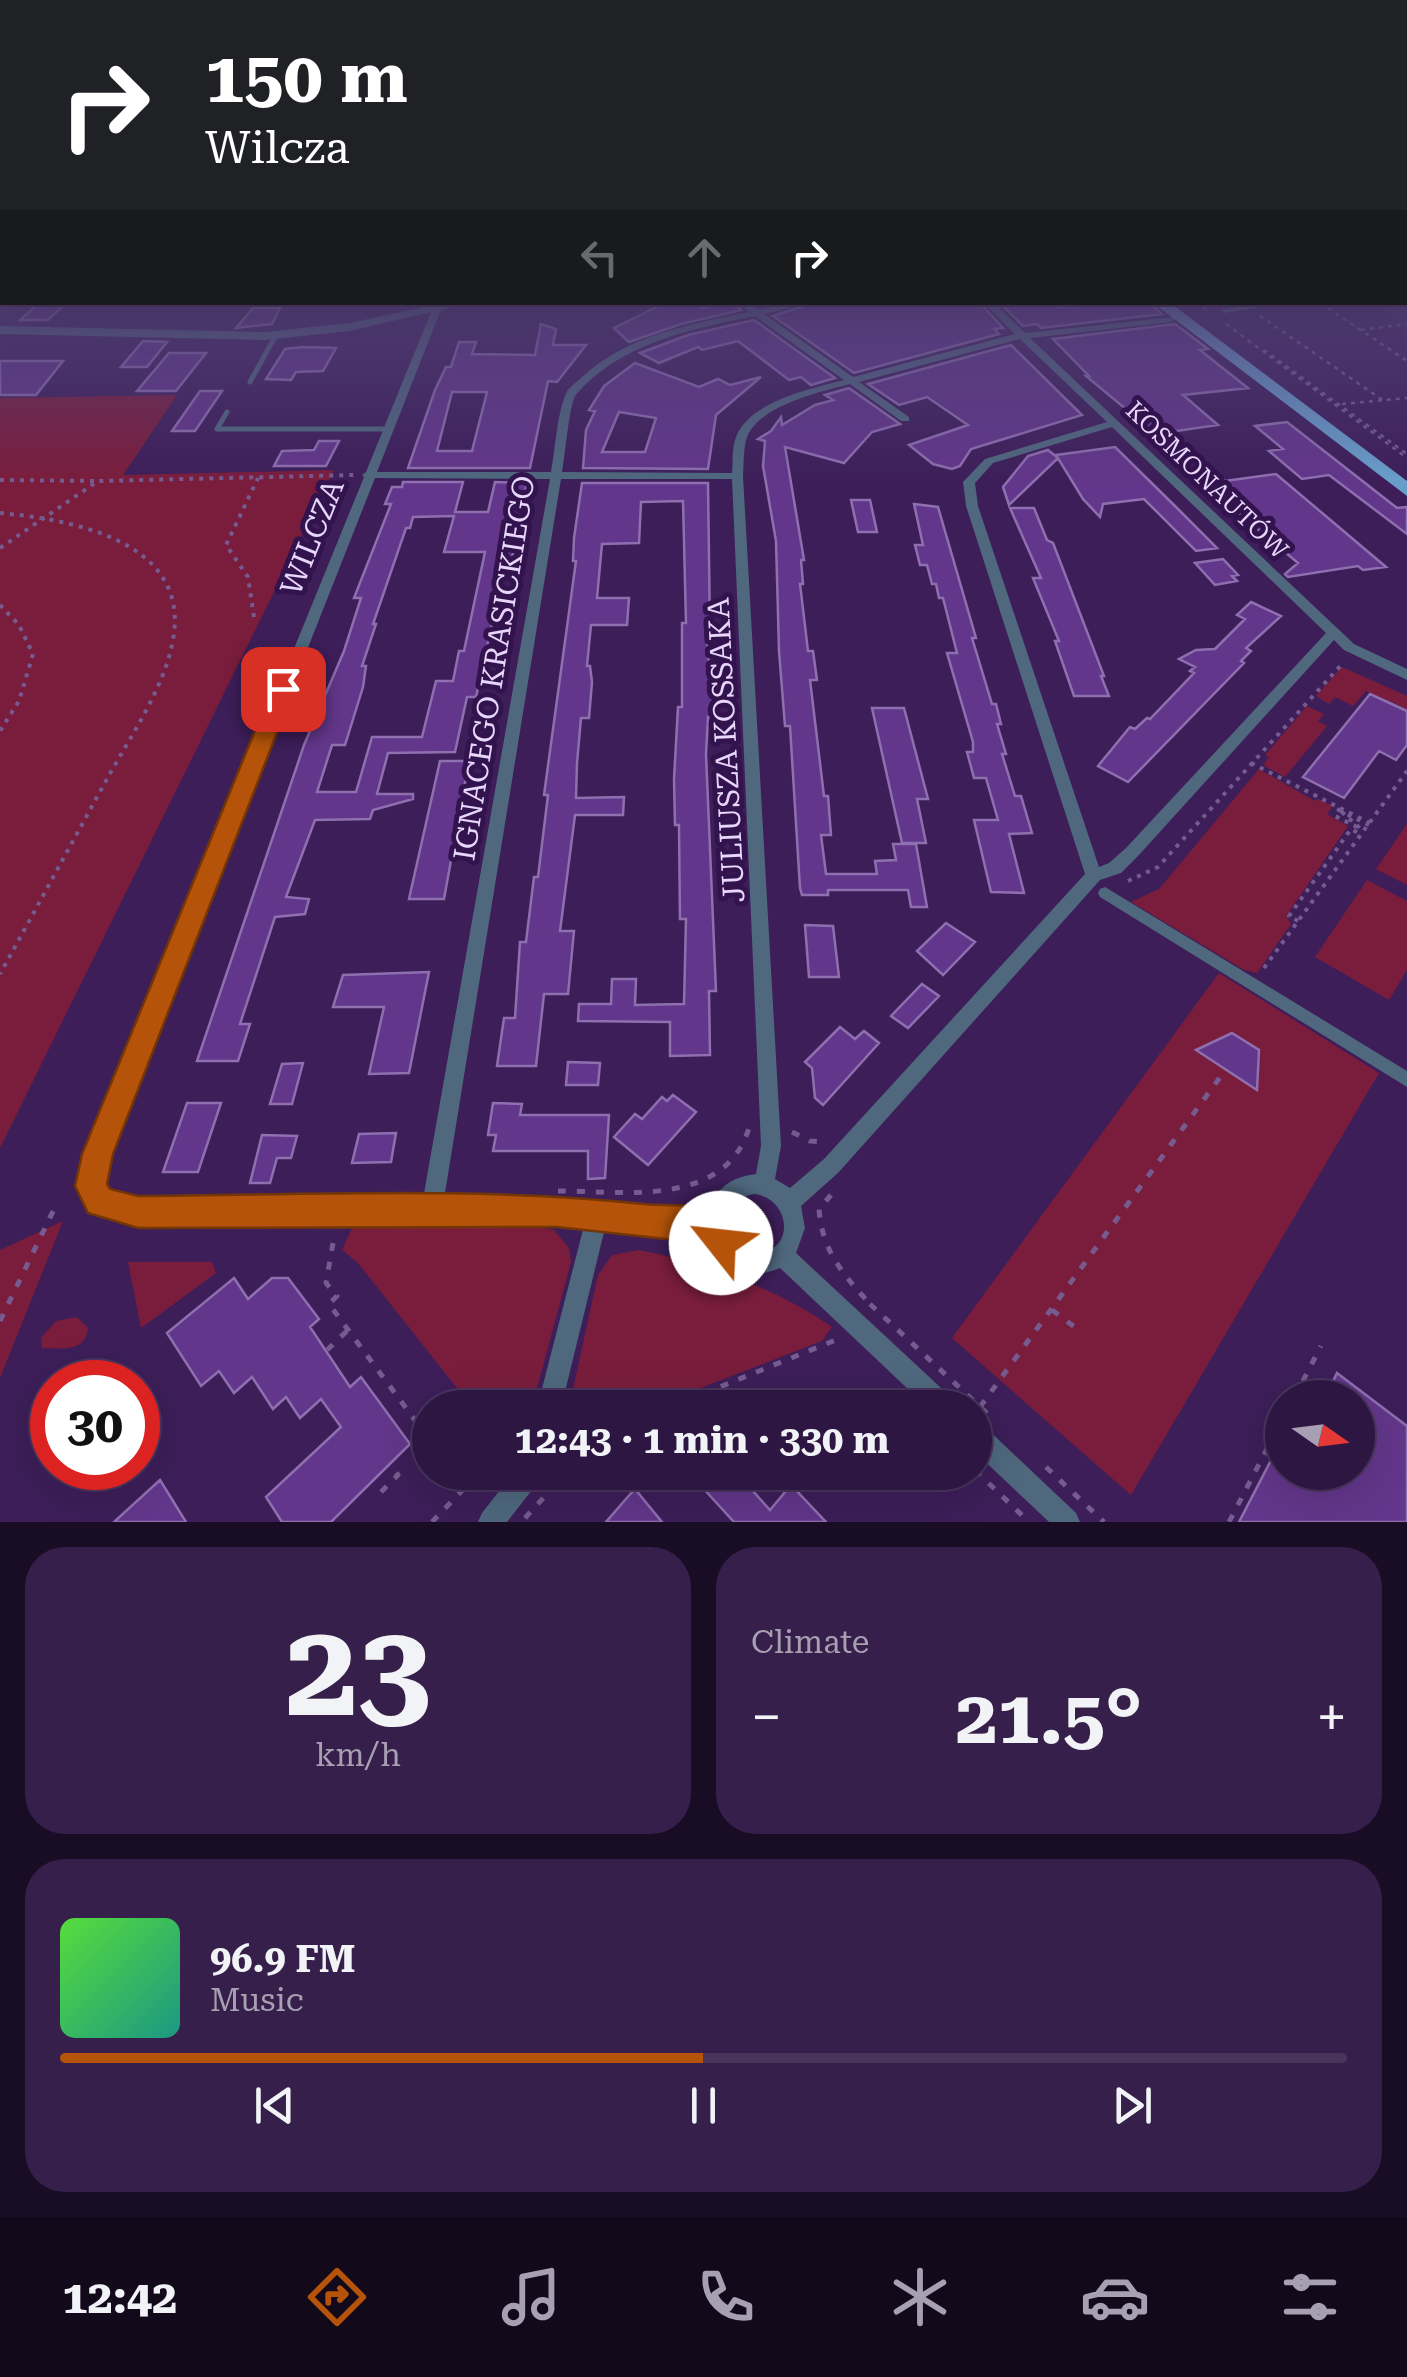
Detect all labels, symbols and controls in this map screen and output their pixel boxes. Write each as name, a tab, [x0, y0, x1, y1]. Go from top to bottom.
text: 150 m	[205, 37, 408, 119]
icon: right	[40, 40, 170, 170]
text: Wilcza	[205, 121, 350, 174]
icon: left	[572, 230, 627, 285]
icon: ahead	[677, 230, 732, 285]
icon: right	[782, 230, 837, 285]
street label: KOSMONAUTÓW	[1120, 395, 1294, 565]
street label: IGNACEGO KRASICKIEGO	[446, 473, 542, 863]
street label: WILCZA	[273, 474, 351, 600]
street label: JULIUSZA KOSSAKA	[701, 597, 751, 903]
pin	[241, 647, 326, 732]
icon: arrive	[256, 662, 311, 717]
position arrow	[669, 1191, 773, 1295]
speed limit sign: 30	[30, 1360, 160, 1490]
north arrow	[1265, 1380, 1375, 1490]
map controls	[1265, 1380, 1375, 1490]
text: 12:43 · 1 min · 330 m	[515, 1418, 889, 1462]
text: 23	[285, 1594, 431, 1747]
text: Climate	[751, 1623, 869, 1661]
text: 21.5°	[956, 1673, 1142, 1761]
text: −	[751, 1685, 782, 1749]
text: +	[1316, 1685, 1347, 1749]
text: km/h	[315, 1736, 401, 1774]
text: 96.9 FM	[210, 1937, 356, 1981]
text: Music	[210, 1981, 304, 2019]
icon: previous	[247, 2078, 302, 2133]
icon: pause	[676, 2078, 731, 2133]
icon: next	[1105, 2078, 1160, 2133]
icon: directions	[302, 2262, 372, 2332]
icon: music	[496, 2262, 566, 2332]
icon: phone	[691, 2262, 761, 2332]
icon: climate	[885, 2262, 955, 2332]
icon: car	[1080, 2262, 1150, 2332]
icon: filters	[1275, 2262, 1345, 2332]
text: 12:42	[62, 2271, 177, 2324]

